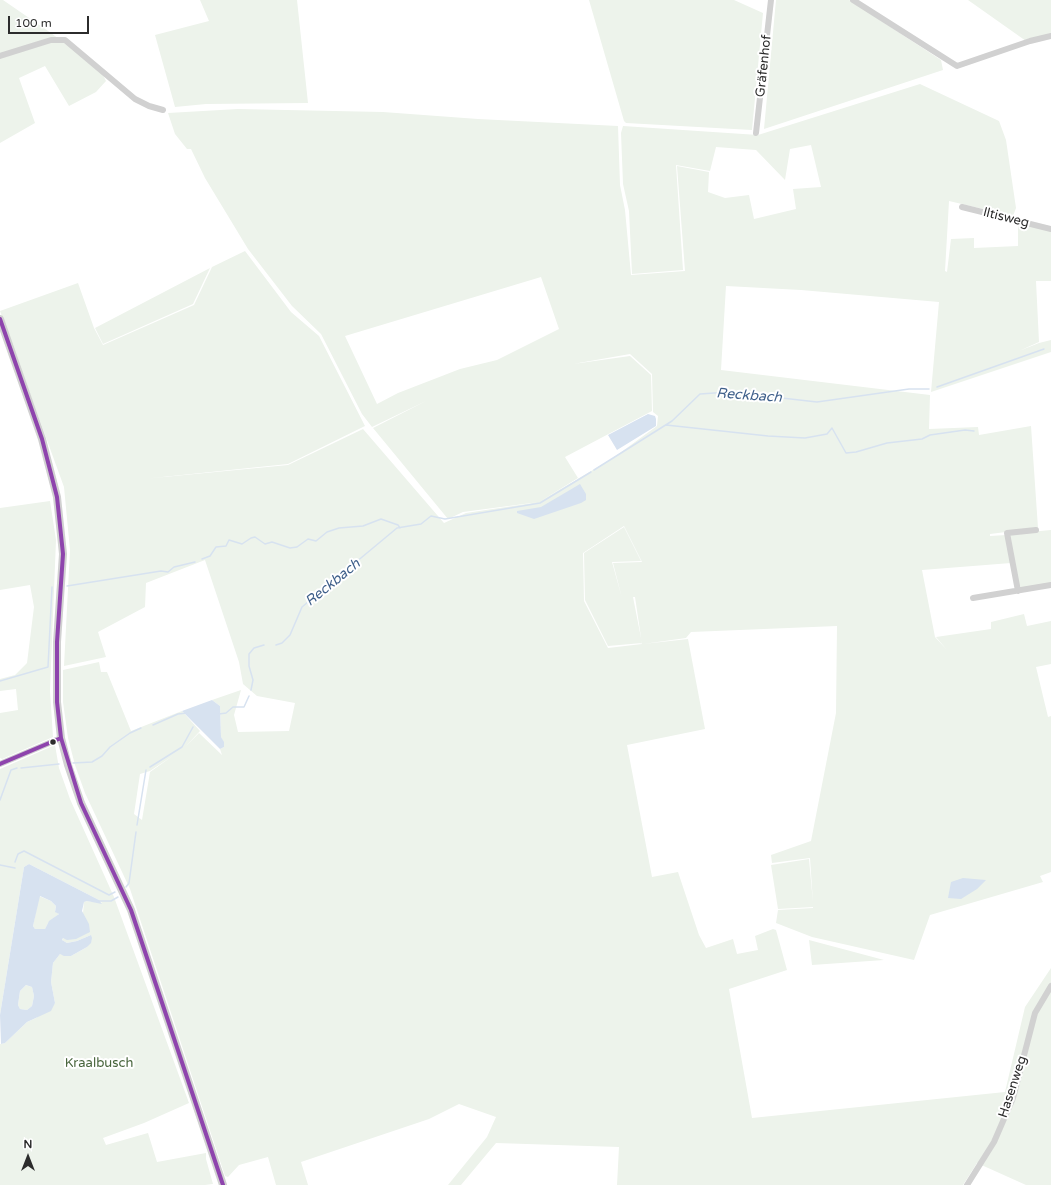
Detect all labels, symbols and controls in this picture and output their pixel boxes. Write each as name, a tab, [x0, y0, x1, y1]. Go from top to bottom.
scale bar	[10, 8, 91, 34]
text: 100 m	[15, 16, 52, 30]
street label: Gräfenhof	[753, 34, 775, 98]
street label: Iltisweg	[981, 205, 1031, 231]
water label: Reckbach	[716, 385, 782, 407]
water label: Reckbach	[302, 556, 364, 610]
unlabelled marker	[48, 737, 58, 747]
street label: Hasenweg	[996, 1054, 1030, 1120]
park label: Kraalbusch	[65, 1056, 133, 1072]
north arrow	[8, 1137, 48, 1177]
text: N	[24, 1138, 32, 1151]

